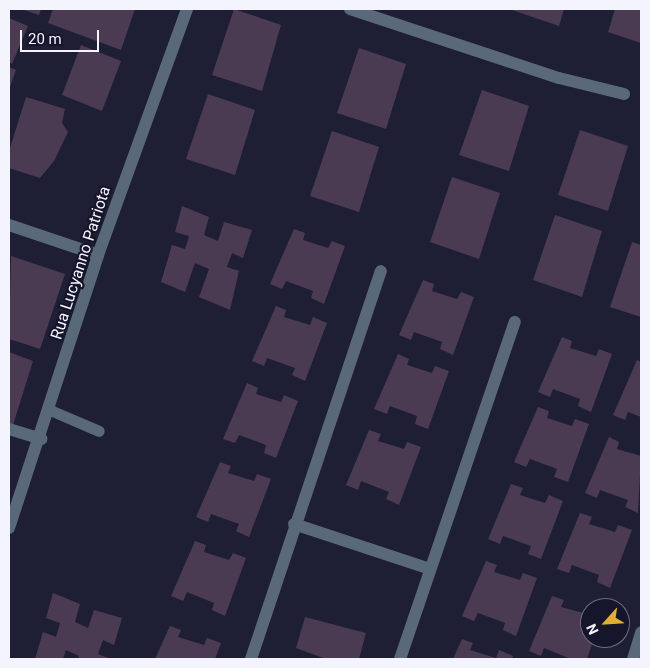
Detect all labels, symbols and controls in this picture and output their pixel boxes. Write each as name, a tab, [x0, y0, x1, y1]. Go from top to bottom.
scale bar	[22, 20, 101, 52]
text: 20 m	[28, 30, 62, 48]
street label: Rua Lucyanno Patriota	[47, 184, 115, 342]
north arrow	[580, 598, 630, 648]
text: N	[583, 621, 602, 637]

